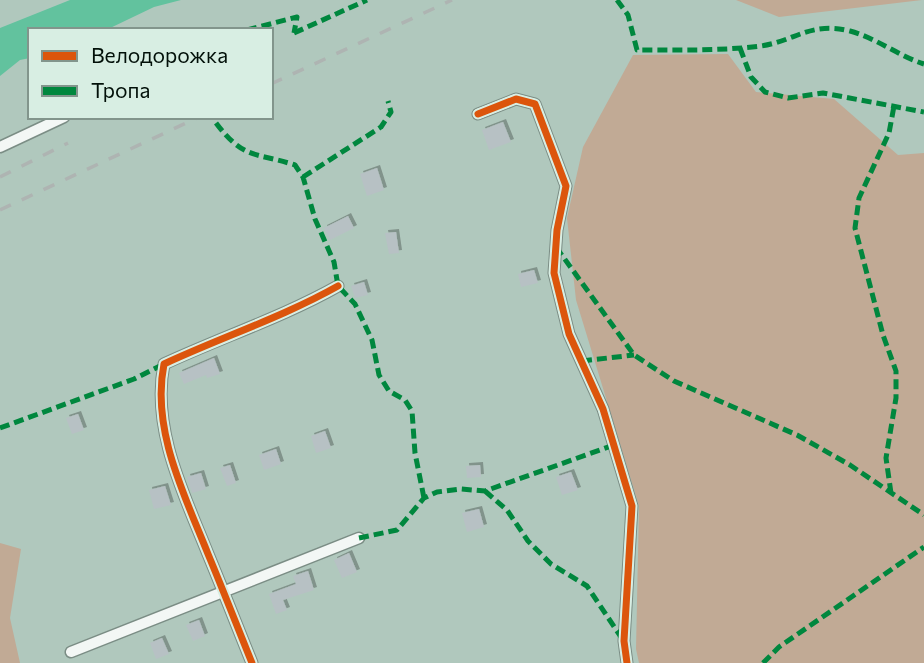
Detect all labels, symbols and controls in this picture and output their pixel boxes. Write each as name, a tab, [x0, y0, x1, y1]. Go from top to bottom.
legend	[28, 28, 273, 119]
text: Велодорожка	[91, 42, 228, 67]
text: Тропа	[91, 77, 150, 102]

